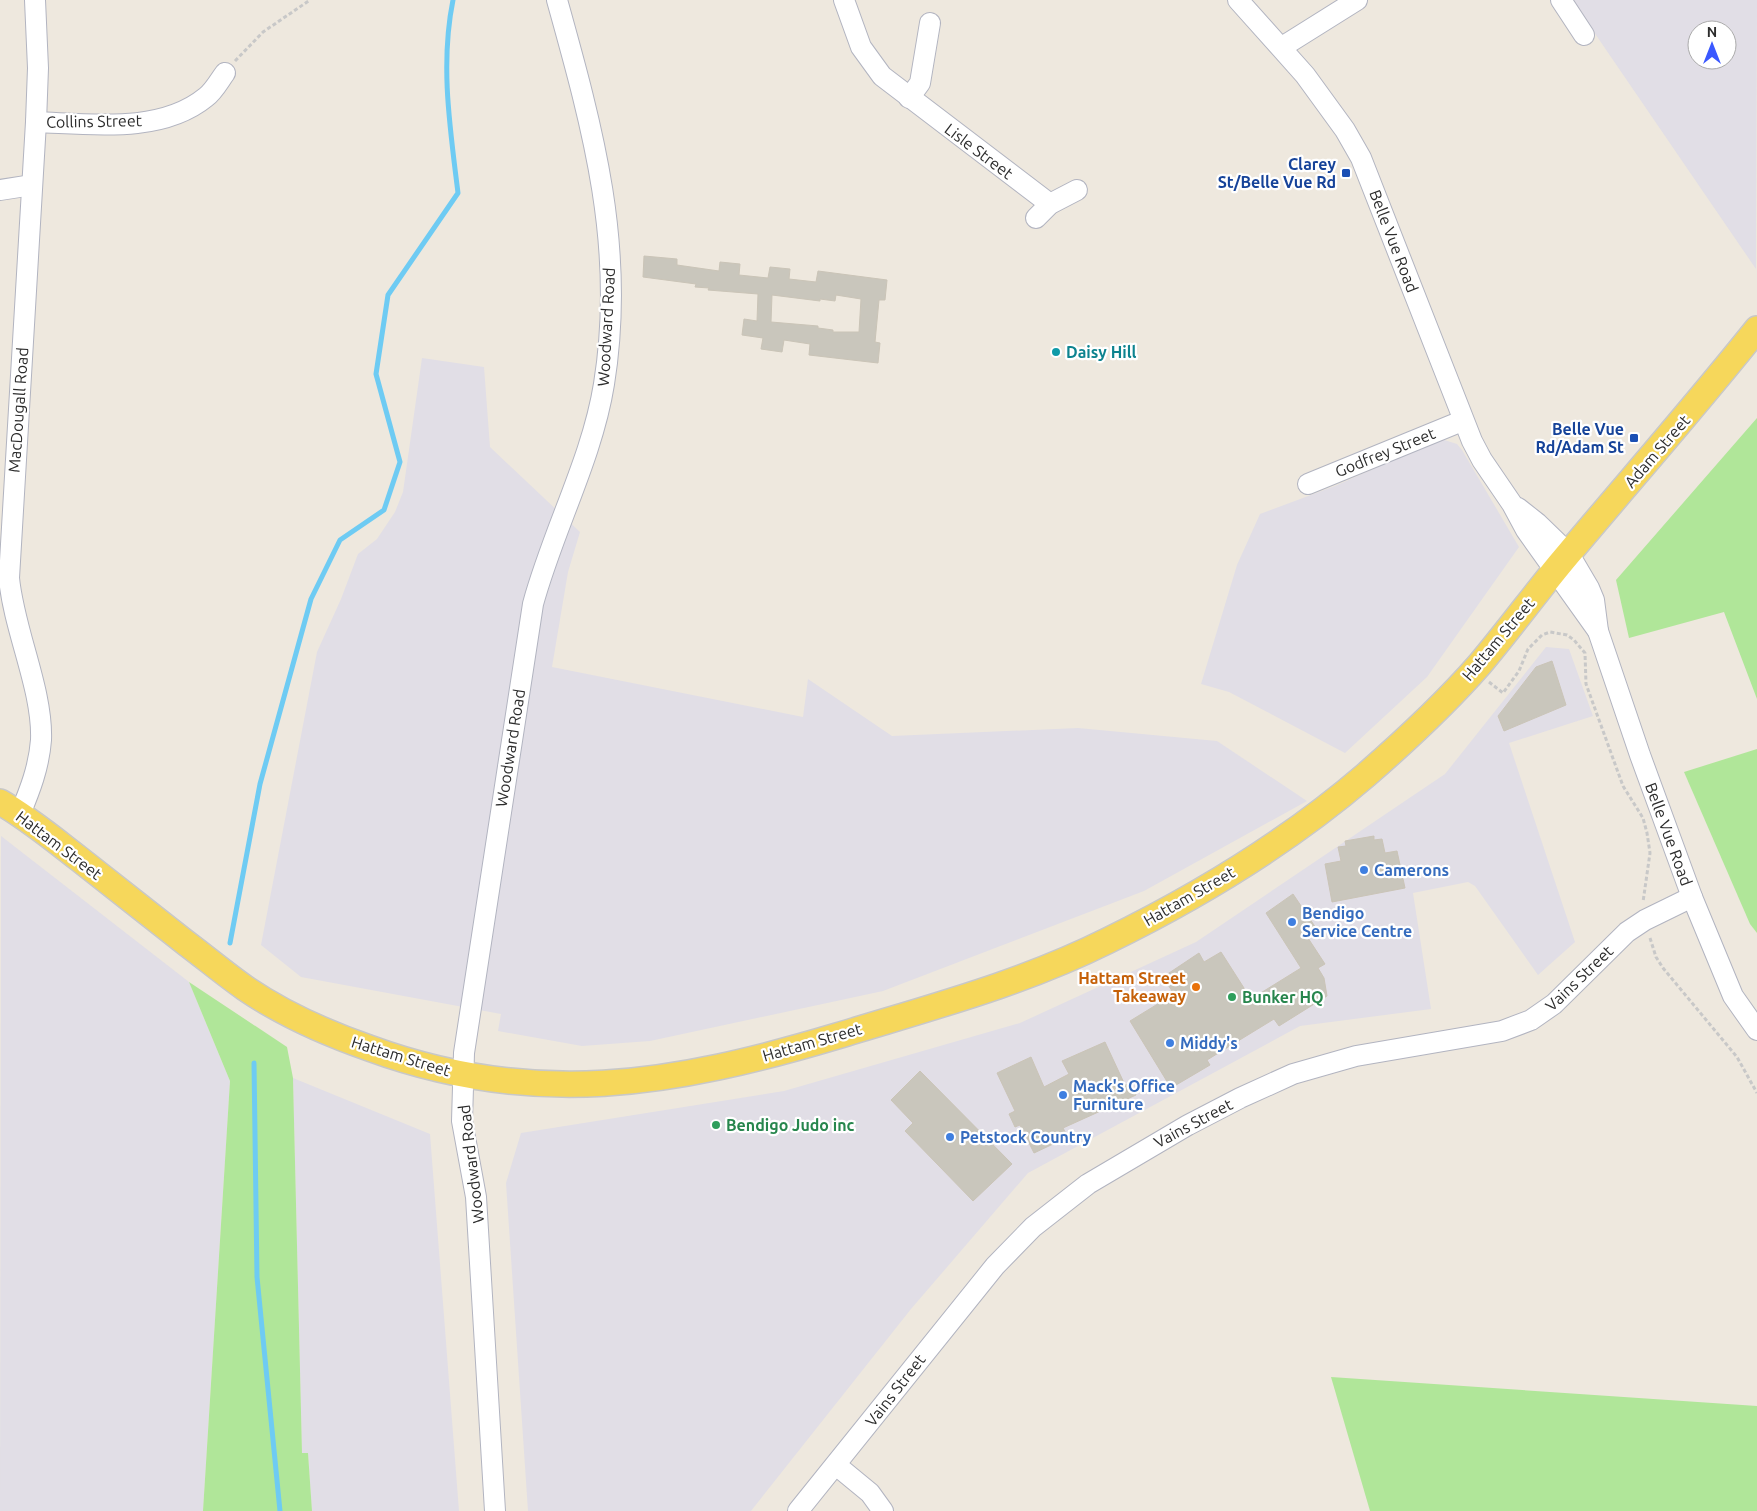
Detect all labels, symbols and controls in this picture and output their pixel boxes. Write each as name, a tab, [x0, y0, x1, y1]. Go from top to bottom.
north arrow	[1687, 20, 1737, 70]
text: N	[1707, 24, 1717, 40]
street label: Collins Street	[46, 111, 143, 131]
street label: Lisle Street	[942, 120, 1017, 183]
place label: Clarey St/Belle Vue Rd	[1218, 155, 1336, 191]
marker: Clarey St/Belle Vue Rd	[1340, 167, 1352, 179]
street label: Belle Vue Road	[1366, 187, 1422, 295]
street label: Woodward Road	[594, 267, 618, 387]
place label: Daisy Hill	[1066, 343, 1137, 361]
marker: Daisy Hill	[1050, 346, 1062, 358]
street label: MacDougall Road	[5, 347, 31, 473]
street label: Adam Street	[1621, 411, 1694, 491]
place label: Belle Vue Rd/Adam St	[1536, 420, 1624, 456]
street label: Godfrey Street	[1332, 423, 1438, 480]
marker: Belle Vue Rd/Adam St	[1628, 432, 1640, 444]
street label: Hattam Street	[1458, 593, 1538, 684]
street label: Woodward Road	[492, 688, 528, 808]
street label: Belle Vue Road	[1642, 780, 1696, 888]
street label: Hattam Street	[13, 807, 106, 883]
place label: Camerons	[1374, 861, 1449, 879]
street label: Hattam Street	[1140, 862, 1238, 929]
marker: Camerons	[1358, 864, 1370, 876]
place label: Bendigo Service Centre	[1302, 904, 1412, 940]
marker: Bendigo Service Centre	[1286, 916, 1298, 928]
street label: Vains Street	[1542, 941, 1617, 1014]
place label: Hattam Street Takeaway	[1078, 969, 1186, 1005]
marker: Hattam Street Takeaway	[1190, 981, 1202, 993]
place label: Bunker HQ	[1242, 988, 1324, 1006]
marker: Bunker HQ	[1226, 991, 1238, 1003]
street label: Hattam Street	[760, 1019, 864, 1065]
street label: Hattam Street	[349, 1032, 453, 1080]
place label: Middy's	[1180, 1034, 1238, 1052]
marker: Middy's	[1164, 1037, 1176, 1049]
place label: Mack's Office Furniture	[1073, 1077, 1175, 1113]
marker: Mack's Office Furniture	[1057, 1089, 1069, 1101]
street label: Vains Street	[1151, 1094, 1236, 1151]
street label: Woodward Road	[455, 1104, 487, 1224]
place label: Bendigo Judo inc	[726, 1116, 855, 1134]
marker: Bendigo Judo inc	[710, 1119, 722, 1131]
place label: Petstock Country	[960, 1128, 1092, 1146]
marker: Petstock Country	[944, 1131, 956, 1143]
street label: Vains Street	[861, 1350, 929, 1430]

